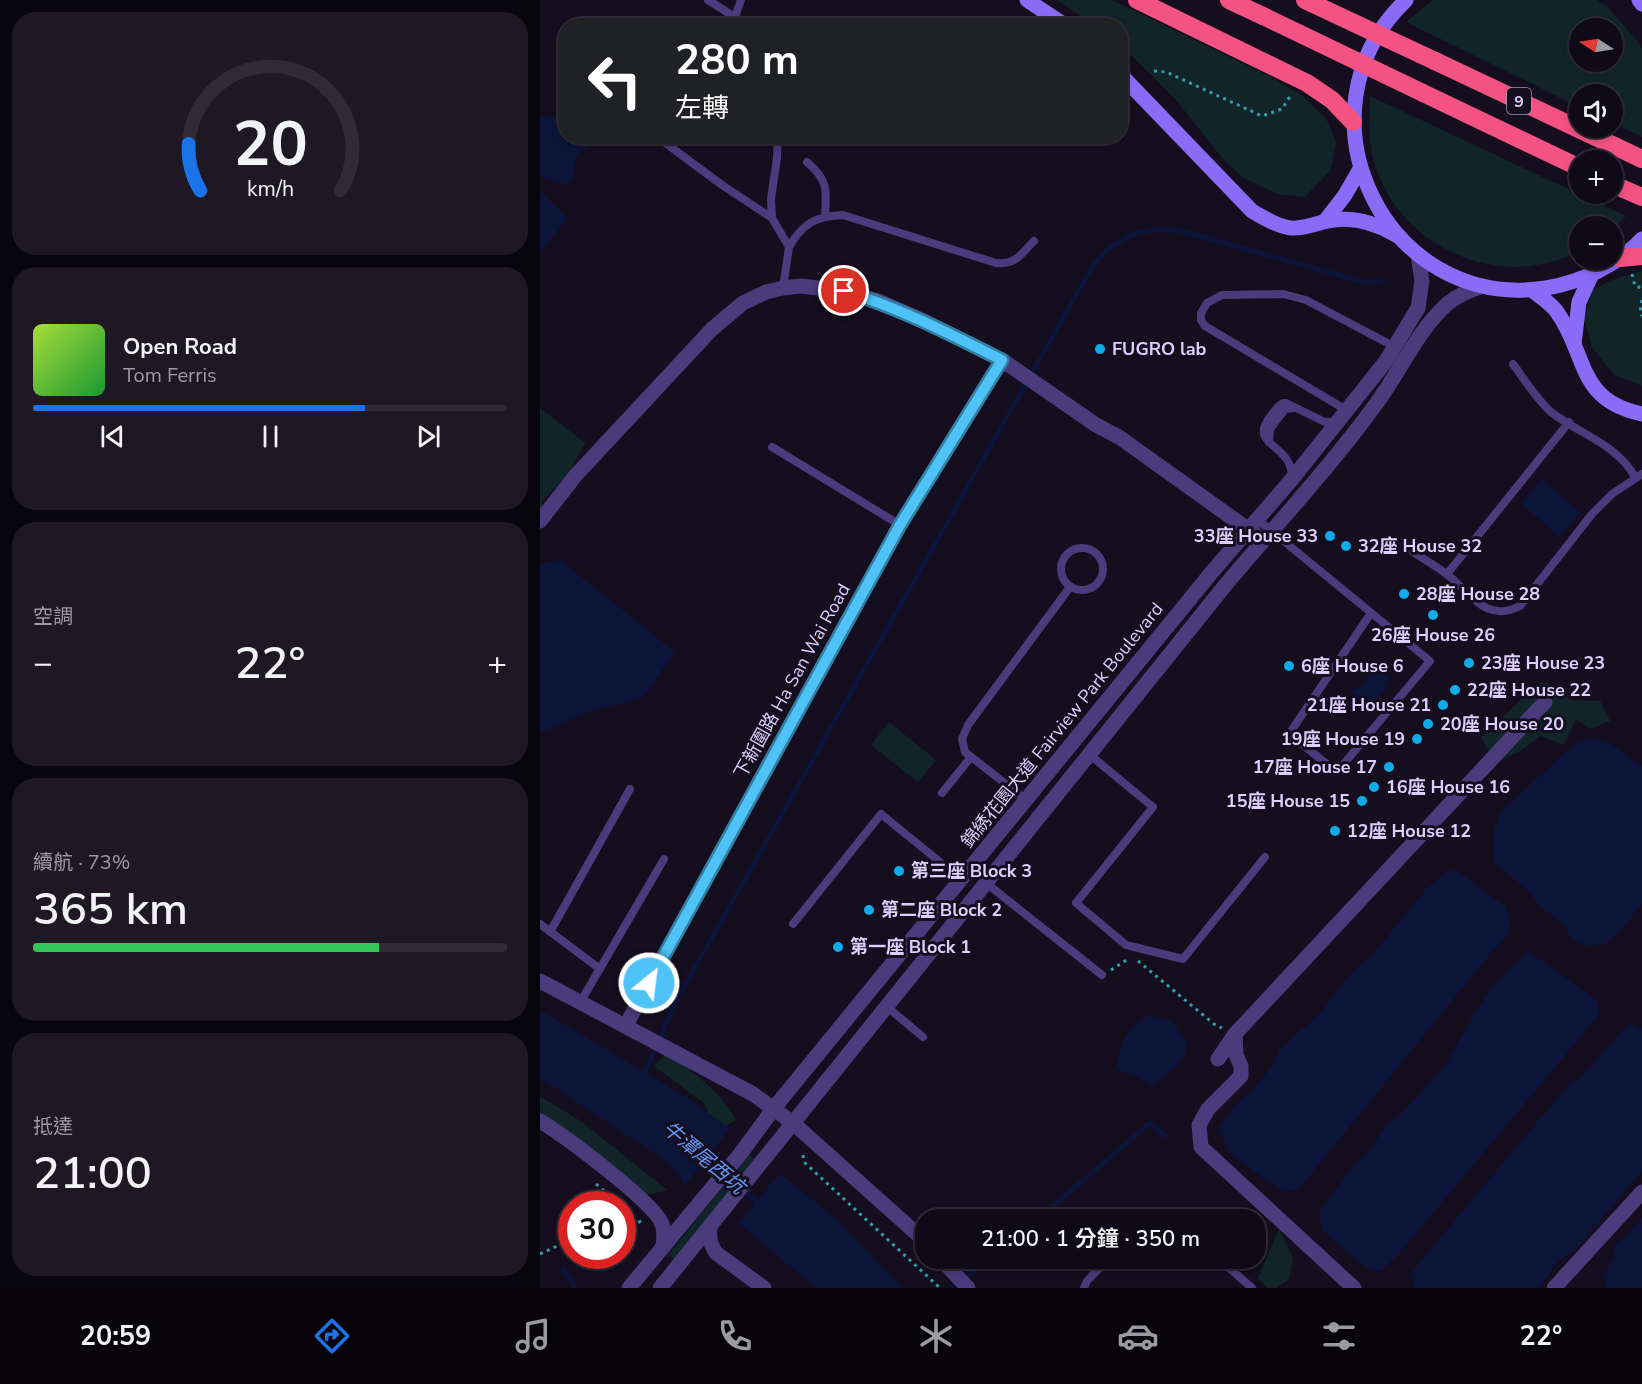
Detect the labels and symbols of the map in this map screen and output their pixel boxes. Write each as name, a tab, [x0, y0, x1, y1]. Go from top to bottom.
north arrow	[1569, 18, 1623, 72]
road number: 9	[1507, 88, 1531, 114]
pin	[818, 265, 869, 316]
place label: FUGRO lab	[1112, 337, 1206, 361]
marker: FUGRO lab	[1093, 342, 1107, 356]
place label: 33座 House 33	[1194, 524, 1318, 548]
marker: 33座 House 33	[1323, 529, 1337, 543]
place label: 32座 House 32	[1358, 534, 1482, 558]
marker: 32座 House 32	[1339, 539, 1353, 553]
street label: 下新圍路 Ha San Wai Road	[728, 579, 856, 783]
place label: 28座 House 28	[1416, 582, 1540, 606]
marker: 28座 House 28	[1397, 587, 1411, 601]
street label: 錦綉花園大道 Fairview Park Boulevard	[956, 598, 1168, 852]
marker: 26座 House 26	[1426, 608, 1440, 622]
place label: 26座 House 26	[1371, 623, 1495, 647]
place label: 23座 House 23	[1481, 651, 1605, 675]
place label: 6座 House 6	[1301, 654, 1404, 678]
marker: 23座 House 23	[1462, 656, 1476, 670]
marker: 6座 House 6	[1282, 659, 1296, 673]
place label: 22座 House 22	[1467, 678, 1591, 702]
marker: 22座 House 22	[1448, 683, 1462, 697]
place label: 21座 House 21	[1307, 693, 1431, 717]
marker: 21座 House 21	[1436, 698, 1450, 712]
place label: 20座 House 20	[1440, 712, 1564, 736]
marker: 20座 House 20	[1421, 717, 1435, 731]
place label: 19座 House 19	[1281, 727, 1405, 751]
marker: 19座 House 19	[1410, 732, 1424, 746]
place label: 17座 House 17	[1253, 755, 1377, 779]
marker: 17座 House 17	[1382, 760, 1396, 774]
place label: 16座 House 16	[1386, 775, 1510, 799]
marker: 16座 House 16	[1367, 780, 1381, 794]
place label: 15座 House 15	[1226, 789, 1350, 813]
marker: 15座 House 15	[1355, 794, 1369, 808]
place label: 12座 House 12	[1347, 819, 1471, 843]
marker: 12座 House 12	[1328, 824, 1342, 838]
place label: 第三座 Block 3	[911, 859, 1032, 883]
marker: 第三座 Block 3	[892, 864, 906, 878]
place label: 第二座 Block 2	[881, 898, 1002, 922]
marker: 第二座 Block 2	[862, 903, 876, 917]
place label: 第一座 Block 1	[850, 935, 971, 959]
marker: 第一座 Block 1	[831, 940, 845, 954]
position arrow	[617, 951, 681, 1015]
water label: 牛潭尾西坑	[657, 1115, 753, 1202]
speed limit sign: 30	[558, 1191, 636, 1269]

